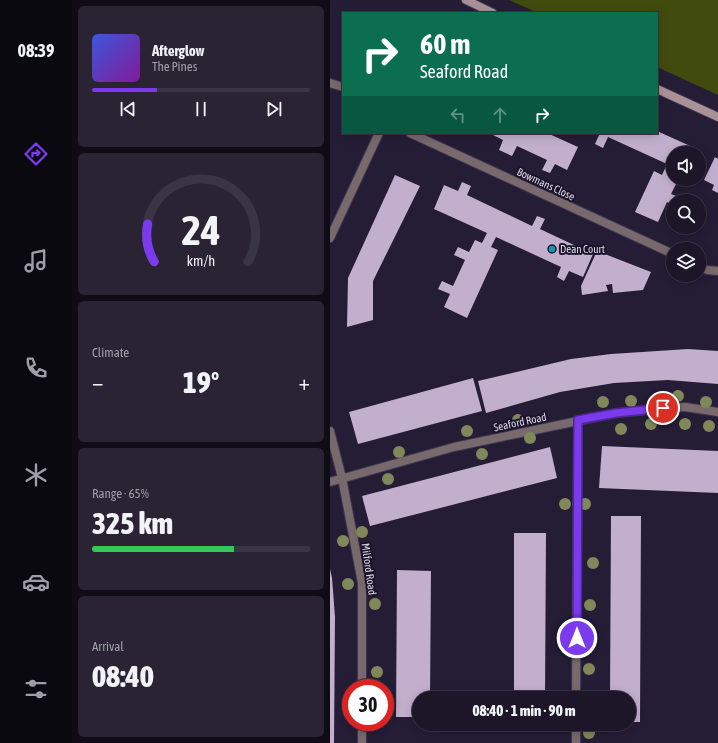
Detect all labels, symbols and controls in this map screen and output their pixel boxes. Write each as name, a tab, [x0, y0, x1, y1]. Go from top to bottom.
icon: right	[354, 28, 406, 80]
text: 60 m	[420, 28, 470, 60]
text: 08:39	[17, 40, 55, 61]
text: Afterglow	[152, 42, 205, 59]
text: The Pines	[152, 59, 197, 74]
text: Seaford Road	[420, 61, 508, 82]
icon: previous	[117, 98, 139, 120]
icon: pause	[190, 98, 212, 120]
icon: next	[263, 98, 285, 120]
icon: left	[447, 104, 469, 126]
icon: ahead	[489, 104, 511, 126]
icon: right	[531, 104, 553, 126]
icon: directions	[22, 140, 50, 168]
map controls	[666, 146, 706, 282]
button: sound	[666, 146, 706, 186]
street label: Bowmans Close	[515, 165, 577, 203]
button: search	[666, 194, 706, 234]
text: 24	[181, 206, 221, 254]
button: layers	[666, 242, 706, 282]
place label: Dean Court	[560, 243, 605, 255]
marker: Dean Court	[547, 244, 557, 254]
icon: music	[22, 247, 50, 275]
text: km/h	[187, 253, 215, 269]
text: Climate	[92, 345, 129, 360]
icon: phone	[22, 354, 50, 382]
text: 19°	[183, 365, 219, 399]
text: −	[92, 369, 103, 395]
text: +	[299, 369, 310, 395]
pin	[646, 391, 680, 425]
icon: arrive	[652, 397, 674, 419]
street label: Seaford Road	[492, 411, 548, 433]
icon: climate	[22, 461, 50, 489]
text: Range · 65%	[92, 486, 149, 501]
text: 325 km	[92, 506, 173, 540]
street label: Milford Road	[359, 542, 379, 596]
icon: car	[22, 568, 50, 596]
position arrow	[556, 617, 598, 659]
text: Arrival	[92, 639, 124, 654]
text: 08:40	[92, 659, 154, 693]
icon: filters	[22, 675, 50, 703]
speed limit sign: 30	[342, 679, 394, 731]
text: 08:40 · 1 min · 90 m	[472, 702, 576, 719]

